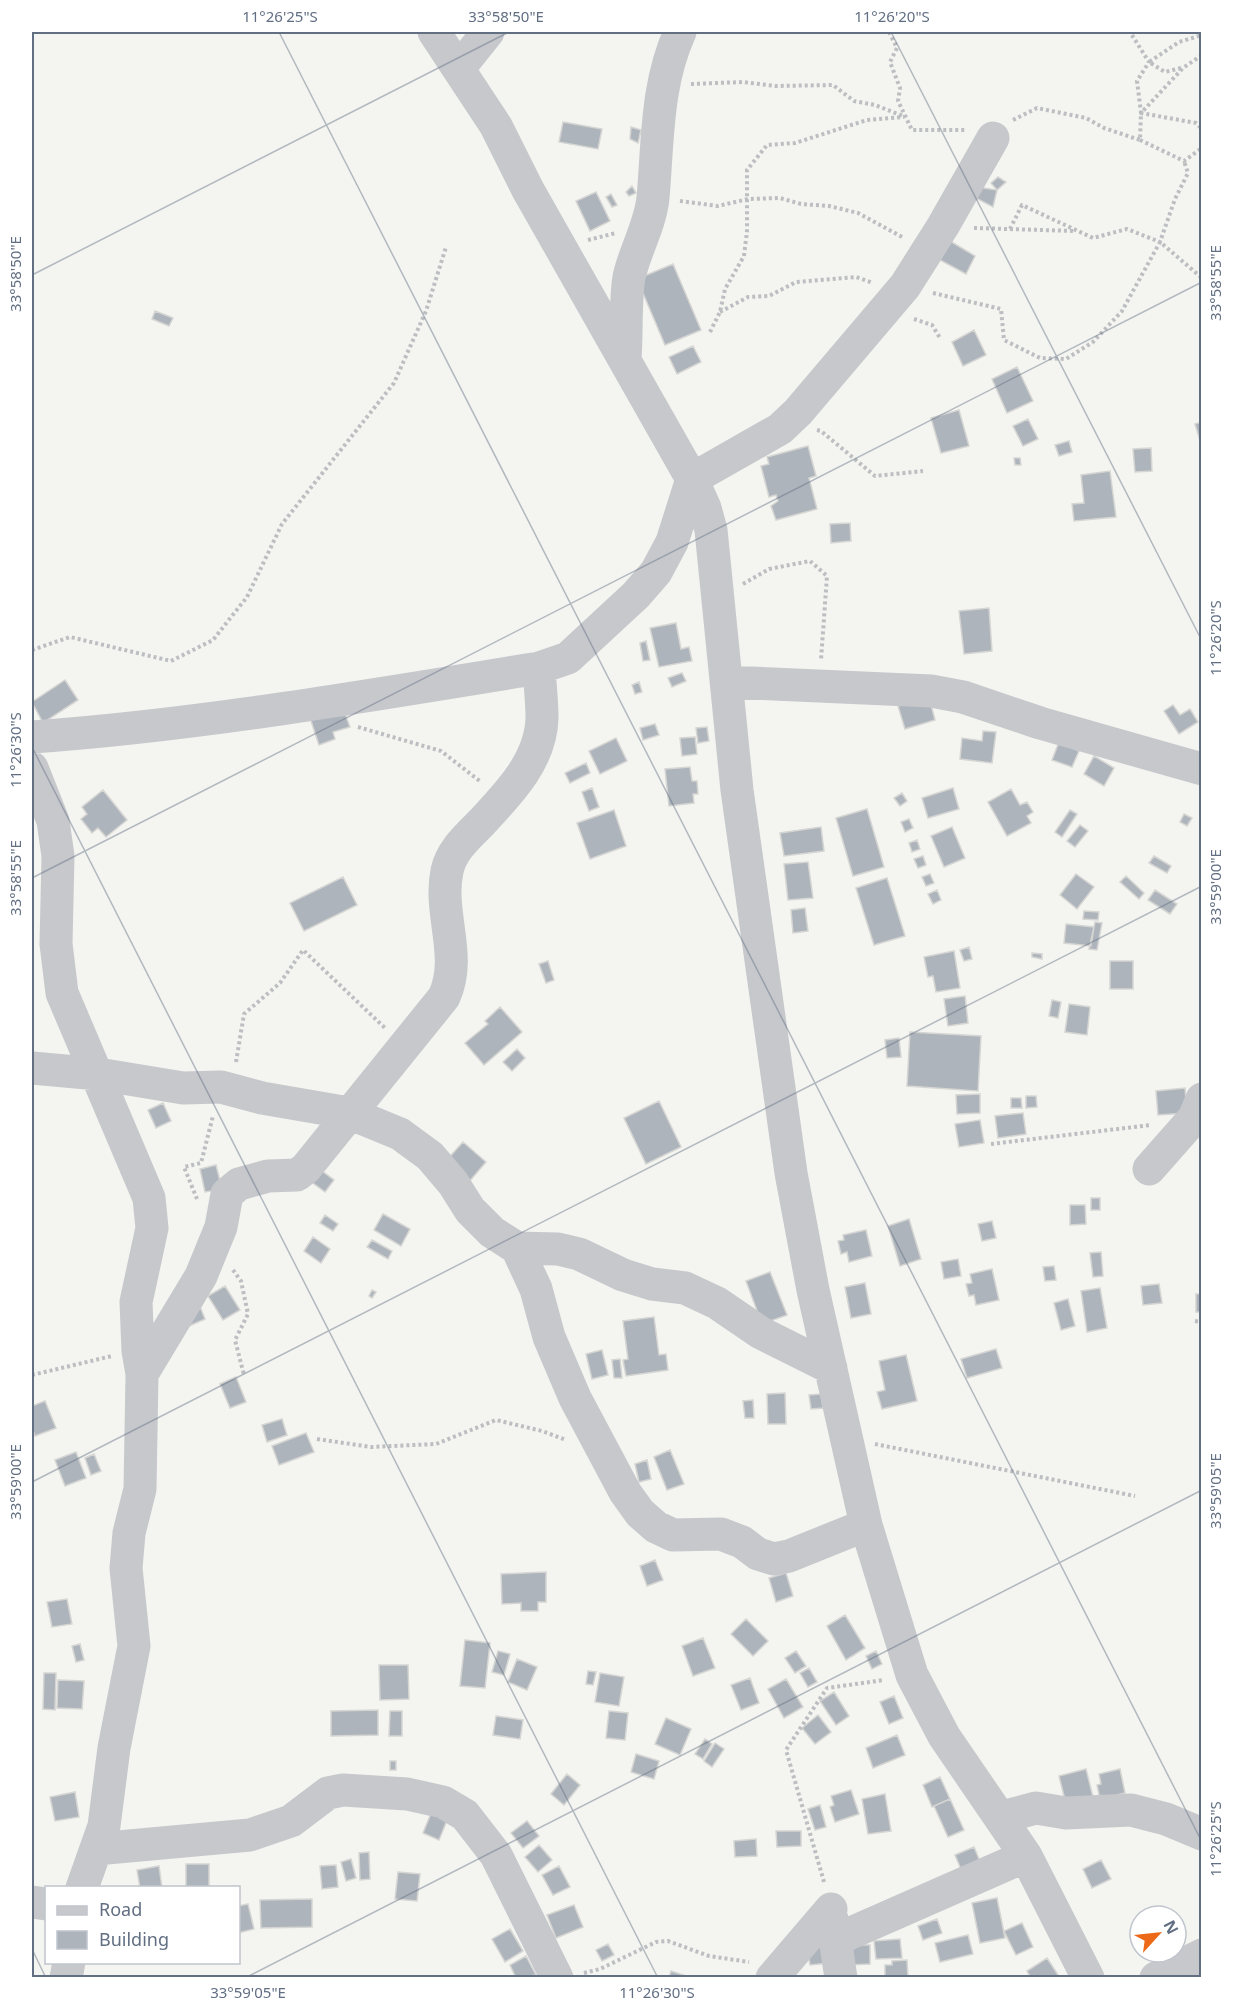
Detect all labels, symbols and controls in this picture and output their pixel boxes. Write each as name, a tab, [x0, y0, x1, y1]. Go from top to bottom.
text: 11°26'25"S	[242, 6, 318, 26]
text: 33°58'50"E	[468, 6, 544, 26]
text: 11°26'20"S	[854, 6, 930, 26]
text: 33°58'50"E	[5, 236, 25, 312]
text: 33°58'55"E	[1205, 245, 1225, 321]
text: 11°26'20"S	[1205, 600, 1225, 676]
text: 11°26'30"S	[5, 712, 25, 788]
text: 33°58'55"E	[5, 840, 25, 916]
text: 33°59'00"E	[1205, 849, 1225, 925]
text: 33°59'00"E	[5, 1444, 25, 1520]
text: 33°59'05"E	[1205, 1453, 1225, 1529]
text: 11°26'25"S	[1205, 1801, 1225, 1877]
legend	[45, 1886, 240, 1964]
text: Road	[99, 1897, 142, 1921]
north arrow	[1128, 1904, 1188, 1964]
text: N	[1159, 1916, 1184, 1938]
text: Building	[99, 1927, 169, 1951]
text: 33°59'05"E	[210, 1982, 286, 2002]
text: 11°26'30"S	[619, 1982, 695, 2002]

